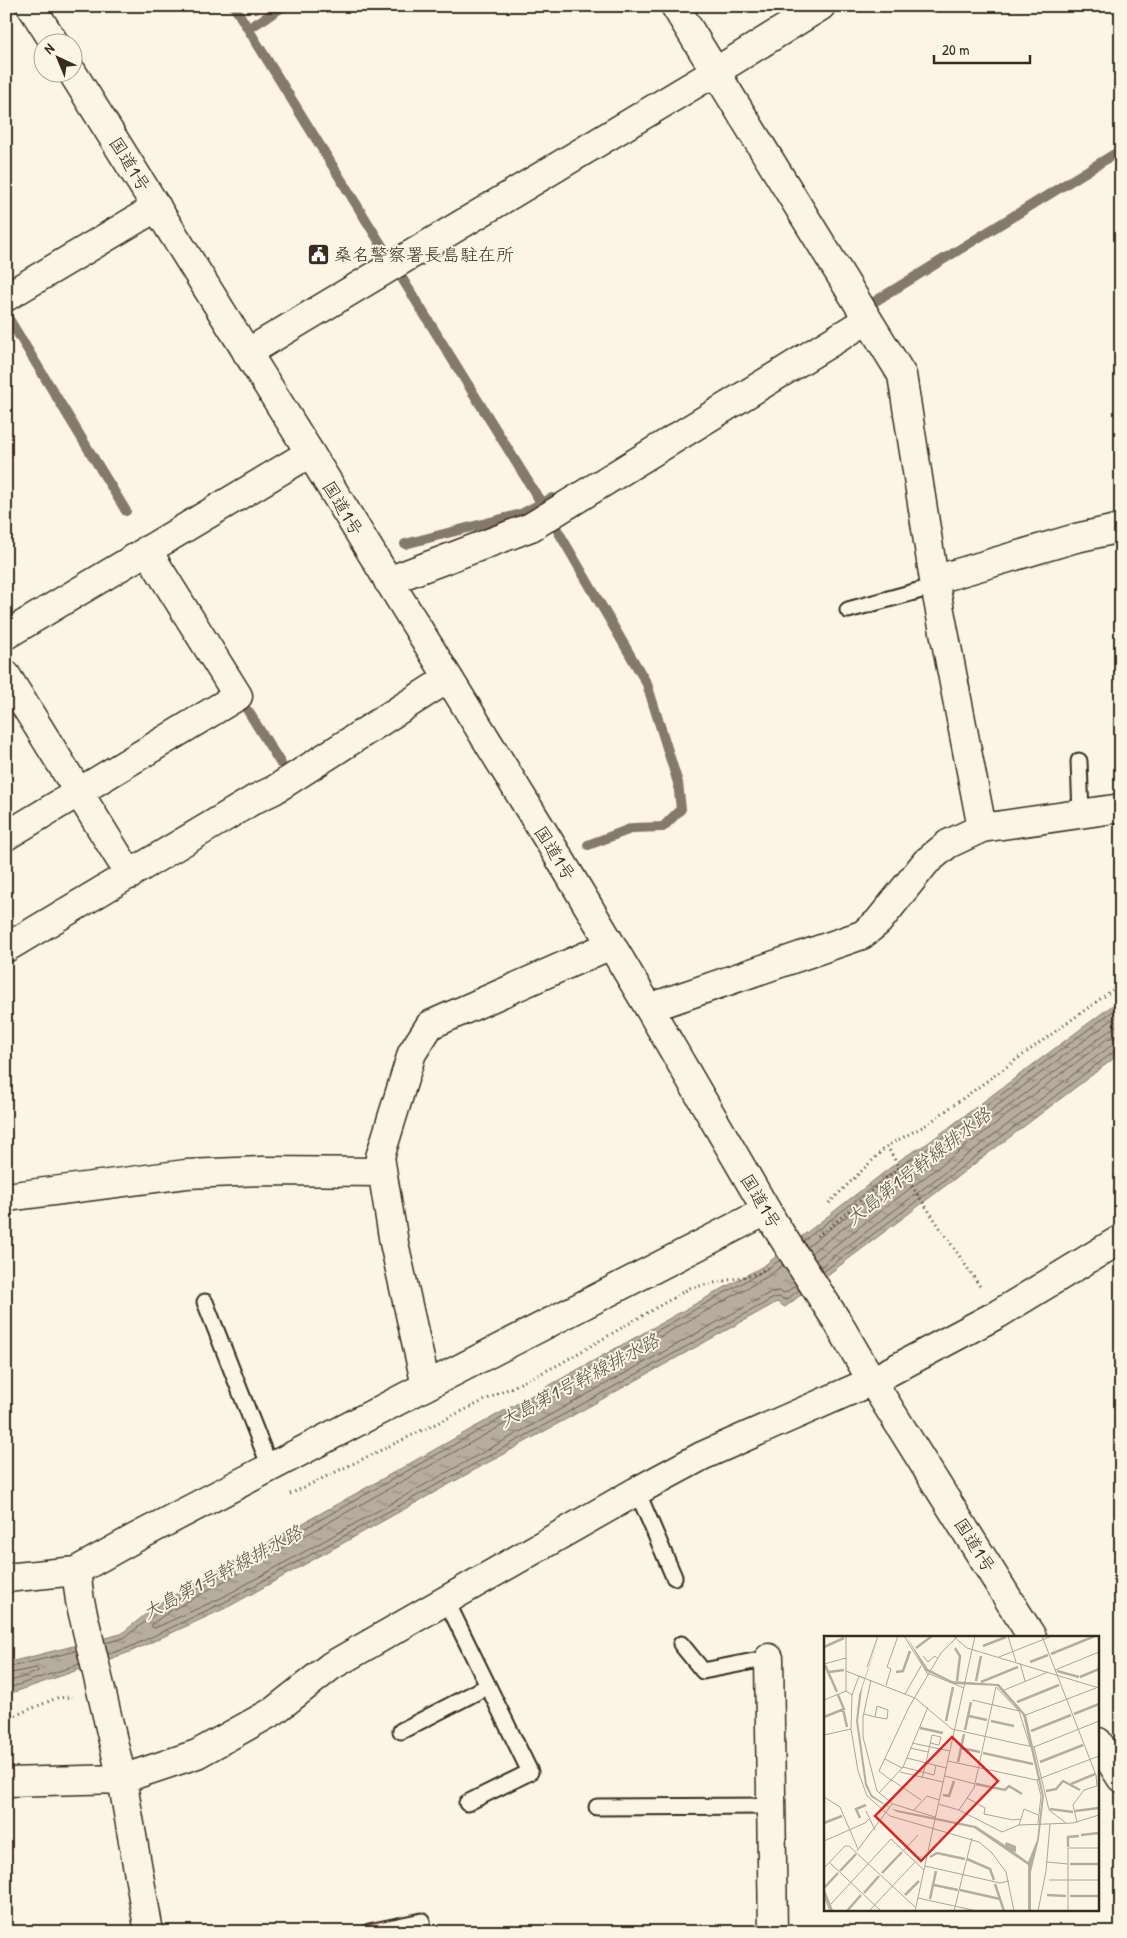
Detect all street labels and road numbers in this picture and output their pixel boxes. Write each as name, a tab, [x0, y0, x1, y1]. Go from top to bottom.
street label: 国道1号	[103, 132, 157, 196]
street label: 国道1号	[317, 476, 369, 540]
street label: 国道1号	[528, 821, 582, 885]
street label: 国道1号	[735, 1169, 787, 1233]
street label: 国道1号	[948, 1513, 1002, 1577]

